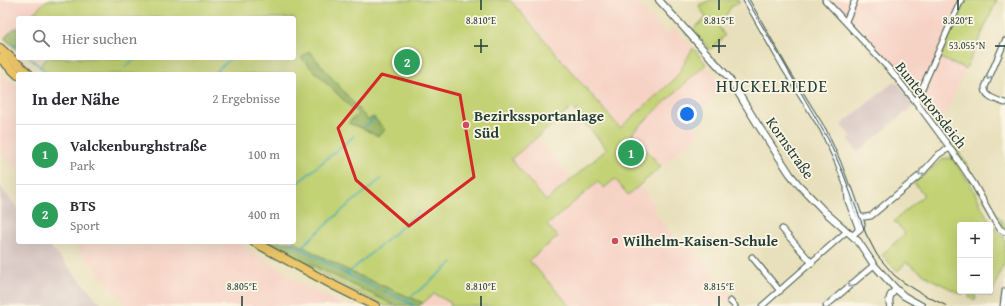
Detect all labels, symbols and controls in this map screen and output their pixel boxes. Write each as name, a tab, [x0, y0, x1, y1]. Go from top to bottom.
text: 8.810°E	[466, 13, 496, 28]
text: 8.815°E	[704, 13, 734, 28]
text: 8.820°E	[943, 13, 973, 28]
search box	[16, 16, 296, 60]
icon: search	[30, 27, 52, 49]
text: Hier suchen	[62, 28, 137, 49]
text: 53.055°N	[949, 38, 986, 53]
pin: 2	[394, 47, 420, 77]
street label: Buntentorsdeich	[891, 57, 972, 153]
one-way arrow	[986, 72, 994, 80]
district label: HUCKELRIEDE	[716, 73, 828, 98]
text: In der Nähe	[32, 86, 120, 111]
text: 2 Ergebnisse	[212, 89, 280, 108]
your location	[677, 104, 697, 124]
place label: Bezirkssportanlage Süd	[474, 105, 604, 143]
street label: Kornstraße	[761, 112, 819, 183]
marker: Bezirkssportanlage Süd	[461, 120, 471, 130]
text: Valckenburghstraße	[70, 135, 207, 156]
pin: 1	[618, 138, 644, 168]
text: 1	[42, 145, 48, 164]
text: 100 m	[248, 145, 280, 164]
text: Park	[70, 156, 95, 175]
one-way arrow	[918, 168, 926, 176]
text: BTS	[70, 195, 96, 216]
text: 2	[42, 205, 48, 224]
text: 400 m	[248, 205, 280, 224]
text: Sport	[70, 216, 100, 235]
map controls	[957, 222, 993, 294]
button: +	[957, 222, 993, 258]
place label: Wilhelm-Kaisen-Schule	[623, 230, 778, 251]
marker: Wilhelm-Kaisen-Schule	[610, 236, 620, 246]
button: −	[957, 258, 993, 294]
text: 8.805°E	[227, 279, 257, 294]
text: 8.810°E	[466, 279, 496, 294]
text: 8.815°E	[704, 279, 734, 294]
one-way arrow	[847, 281, 855, 288]

